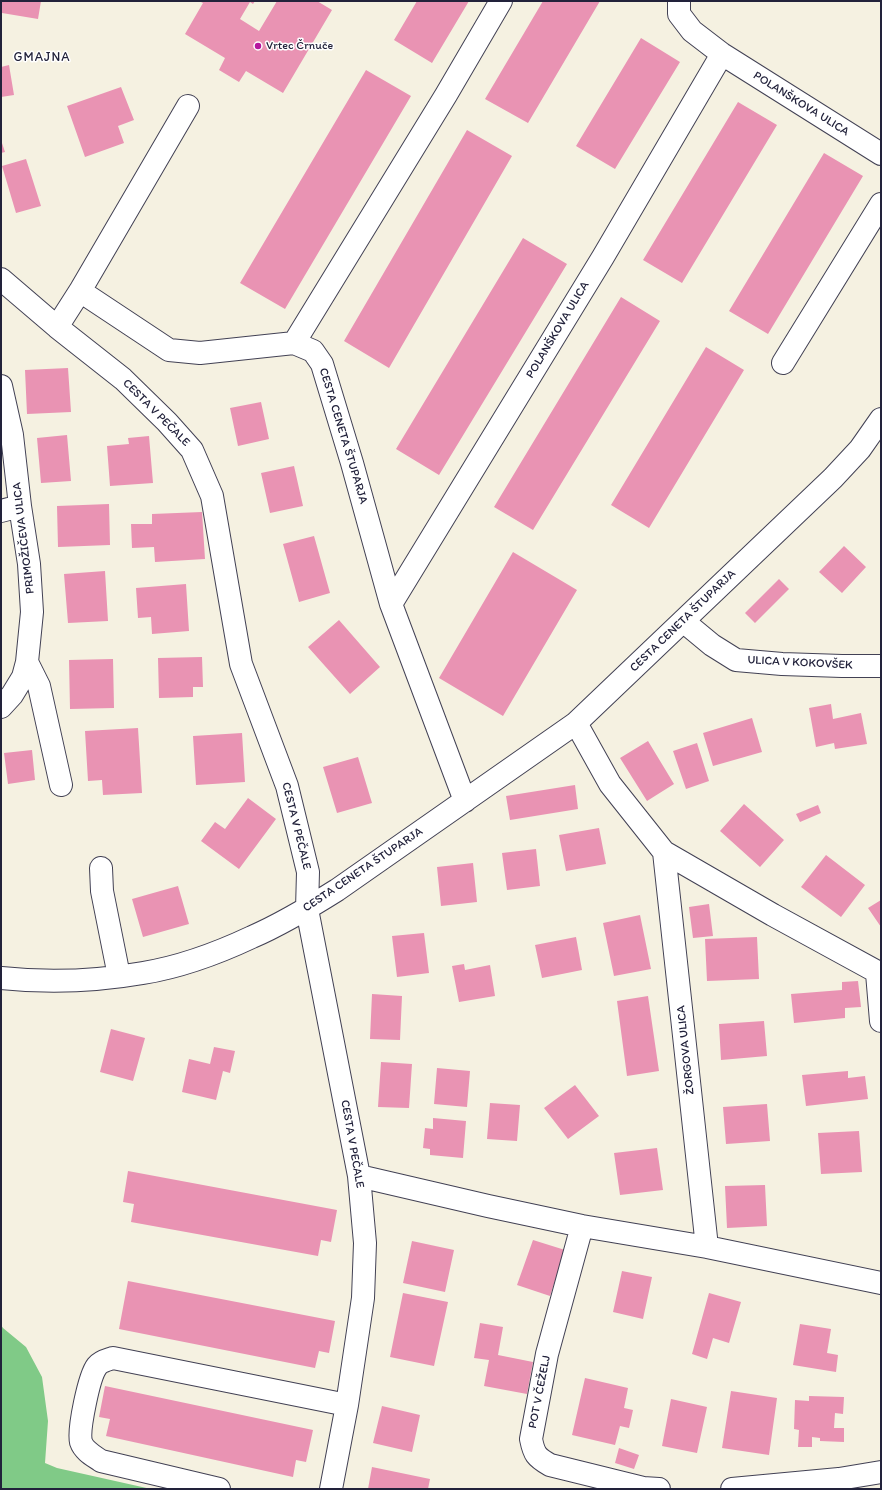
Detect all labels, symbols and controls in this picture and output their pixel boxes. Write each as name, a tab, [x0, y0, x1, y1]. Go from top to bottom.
place label: Vrtec Črnuče	[266, 39, 333, 53]
marker: Vrtec Črnuče	[253, 41, 263, 51]
district label: GMAJNA	[13, 50, 71, 66]
street label: POLANŠKOVA ULICA	[750, 69, 852, 139]
street label: POLANŠKOVA ULICA	[523, 279, 593, 381]
street label: CESTA CENETA ŠTUPARJA	[315, 366, 371, 506]
street label: CESTA V PEČALE	[119, 376, 193, 450]
street label: PRIMOŽIČEVA ULICA	[10, 481, 38, 595]
street label: CESTA CENETA ŠTUPARJA	[627, 567, 739, 675]
street label: ULICA V KOKOVŠEK	[747, 653, 853, 673]
street label: CESTA V PEČALE	[278, 781, 314, 871]
street label: CESTA CENETA ŠTUPARJA	[300, 824, 426, 916]
street label: ŽORGOVA ULICA	[674, 1005, 698, 1095]
street label: CESTA V PEČALE	[337, 1099, 367, 1189]
street label: POT V ČEŽELJ	[526, 1354, 554, 1430]

